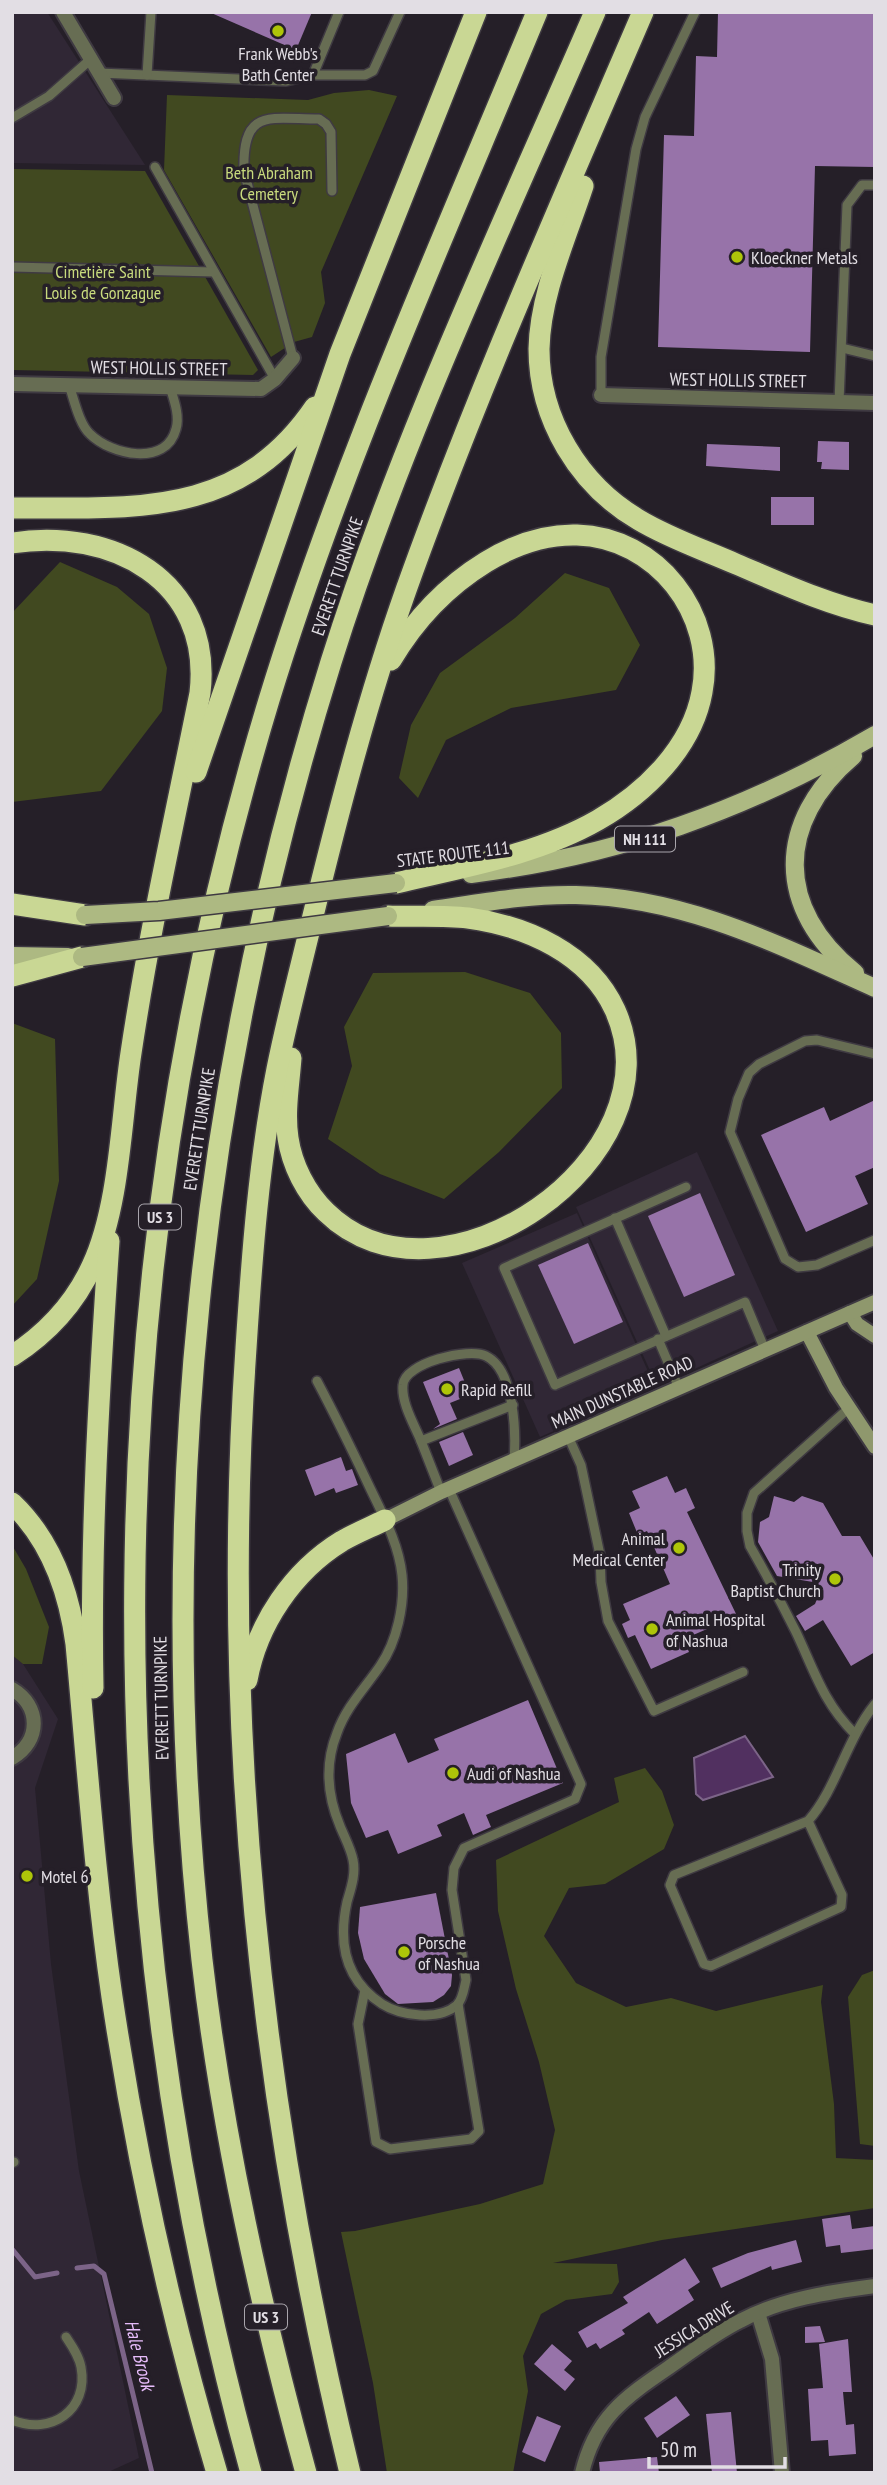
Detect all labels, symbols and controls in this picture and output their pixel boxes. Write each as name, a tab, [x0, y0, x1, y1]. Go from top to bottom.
marker: Frank Webb's Bath Center	[270, 23, 286, 39]
place label: Frank Webb's Bath Center	[238, 42, 318, 86]
park label: Beth Abraham Cemetery	[225, 161, 313, 205]
place label: Kloeckner Metals	[751, 246, 858, 269]
marker: Kloeckner Metals	[729, 249, 745, 265]
park label: Cimetière Saint Louis de Gonzague	[45, 260, 161, 304]
street label: WEST HOLLIS STREET	[90, 355, 228, 381]
street label: WEST HOLLIS STREET	[669, 367, 807, 393]
street label: EVERETT TURNPIKE	[306, 514, 368, 638]
road number: NH 111	[615, 826, 675, 852]
street label: STATE ROUTE 111	[395, 836, 511, 872]
street label: EVERETT TURNPIKE	[178, 1066, 220, 1192]
road number: US 3	[139, 1204, 181, 1230]
street label: MAIN DUNSTABLE ROAD	[548, 1350, 696, 1434]
place label: Rapid Refill	[461, 1378, 533, 1401]
marker: Rapid Refill	[439, 1381, 455, 1397]
place label: Animal Medical Center	[573, 1527, 666, 1571]
marker: Animal Medical Center	[671, 1540, 687, 1556]
place label: Trinity Baptist Church	[731, 1558, 821, 1602]
marker: Trinity Baptist Church	[827, 1571, 843, 1587]
place label: Animal Hospital of Nashua	[666, 1608, 766, 1652]
marker: Animal Hospital of Nashua	[644, 1621, 660, 1637]
street label: EVERETT TURNPIKE	[148, 1636, 174, 1760]
place label: Audi of Nashua	[467, 1762, 561, 1785]
marker: Audi of Nashua	[445, 1765, 461, 1781]
place label: Motel 6	[41, 1865, 89, 1888]
marker: Motel 6	[19, 1868, 35, 1884]
place label: Porsche of Nashua	[418, 1931, 480, 1975]
marker: Porsche of Nashua	[396, 1944, 412, 1960]
street label: JESSICA DRIVE	[649, 2296, 738, 2363]
road number: US 3	[245, 2304, 287, 2330]
water label: Hale Brook	[120, 2317, 161, 2395]
scale bar	[649, 2426, 786, 2470]
text: 50 m	[660, 2436, 697, 2463]

